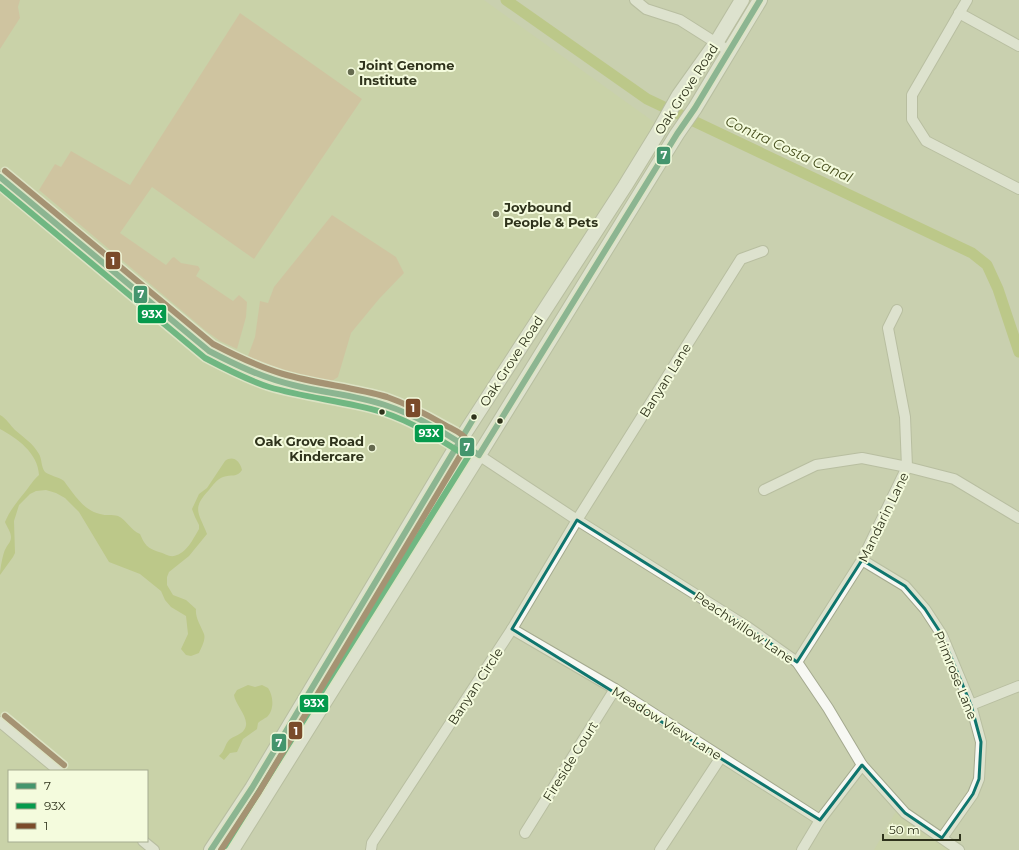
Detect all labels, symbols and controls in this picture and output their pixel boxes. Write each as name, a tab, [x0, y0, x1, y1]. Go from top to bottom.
street label: Oak Grove Road	[651, 41, 721, 137]
place label: Joint Genome Institute	[358, 57, 454, 88]
marker: Joint Genome Institute	[346, 67, 356, 77]
water label: Contra Costa Canal	[723, 112, 856, 186]
line badge: 7	[656, 146, 671, 165]
text: 7	[661, 148, 668, 162]
place label: Joybound People & Pets	[503, 199, 598, 230]
marker: Joybound People & Pets	[491, 209, 501, 219]
line badge: 1	[105, 251, 121, 270]
text: 1	[111, 254, 115, 268]
line badge: 7	[133, 285, 148, 304]
text: 7	[138, 287, 145, 301]
line badge: 93X	[137, 304, 167, 324]
text: 93X	[141, 307, 163, 321]
street label: Oak Grove Road	[476, 313, 546, 409]
street label: Banyan Lane	[636, 340, 694, 420]
line badge: 1	[405, 398, 421, 418]
text: 1	[411, 401, 415, 415]
unlabelled marker	[377, 407, 387, 417]
unlabelled marker	[469, 412, 479, 422]
unlabelled marker	[495, 416, 505, 426]
line badge: 93X	[414, 424, 444, 443]
text: 93X	[418, 426, 440, 440]
place label: Oak Grove Road Kindercare	[254, 433, 364, 464]
line badge: 7	[459, 437, 475, 457]
text: 7	[464, 440, 471, 454]
marker: Oak Grove Road Kindercare	[367, 443, 377, 453]
street label: Mandarin Lane	[854, 469, 912, 565]
street label: Peachwillow Lane	[691, 588, 797, 666]
street label: Primrose Lane	[931, 628, 981, 722]
street label: Banyan Circle	[444, 644, 506, 728]
street label: Meadow View Lane	[609, 683, 725, 763]
line badge: 93X	[299, 694, 329, 713]
text: 93X	[303, 696, 325, 710]
street label: Fireside Court	[539, 718, 601, 804]
line badge: 1	[288, 721, 303, 740]
text: 1	[294, 724, 298, 738]
line badge: 7	[271, 733, 287, 752]
text: 7	[276, 736, 283, 750]
legend	[8, 770, 148, 842]
text: 7	[44, 778, 51, 793]
text: 93X	[44, 798, 66, 813]
scale bar	[883, 816, 960, 842]
text: 1	[44, 818, 48, 833]
text: 50 m	[889, 822, 920, 837]

